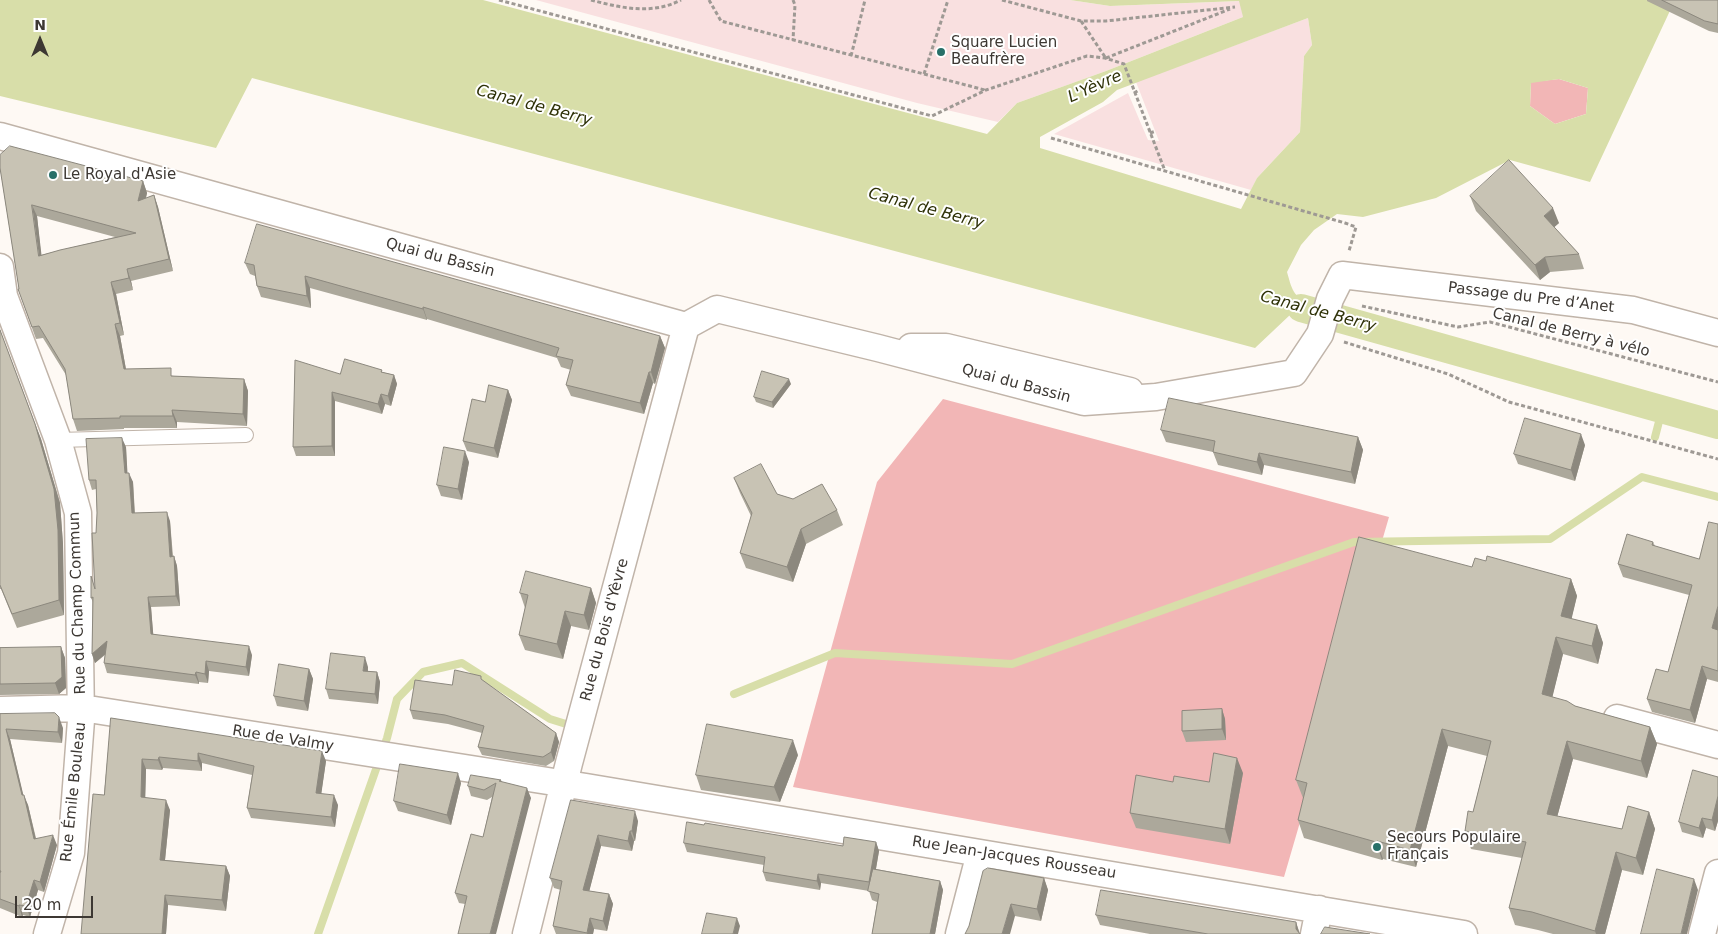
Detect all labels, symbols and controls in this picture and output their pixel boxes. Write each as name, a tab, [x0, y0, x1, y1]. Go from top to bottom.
north arrow	[15, 15, 65, 65]
text: N	[34, 17, 46, 33]
place label: Square Lucien Beaufrère	[951, 34, 1057, 69]
marker: Square Lucien Beaufrère	[935, 46, 947, 58]
water label: L'Yèvre	[1065, 67, 1125, 107]
water label: Canal de Berry	[474, 81, 594, 131]
place label: Le Royal d'Asie	[63, 166, 176, 184]
marker: Le Royal d'Asie	[47, 169, 59, 181]
water label: Canal de Berry	[866, 184, 986, 234]
street label: Quai du Bassin	[384, 235, 496, 281]
street label: Passage du Pre d’Anet	[1447, 279, 1615, 317]
water label: Canal de Berry	[1258, 287, 1378, 337]
street label: Canal de Berry à vélo	[1490, 305, 1652, 361]
street label: Quai du Bassin	[960, 361, 1072, 407]
street label: Rue du Champ Commun	[66, 511, 90, 695]
street label: Rue du Bois d'Yèvre	[577, 557, 633, 703]
street label: Rue Émile Bouleau	[58, 721, 90, 863]
street label: Rue de Valmy	[231, 722, 335, 756]
place label: Secours Populaire Français	[1387, 829, 1521, 864]
street label: Rue Jean-Jacques Rousseau	[911, 833, 1117, 883]
marker: Secours Populaire Français	[1371, 841, 1383, 853]
scale bar	[18, 886, 95, 918]
text: 20 m	[23, 896, 61, 914]

